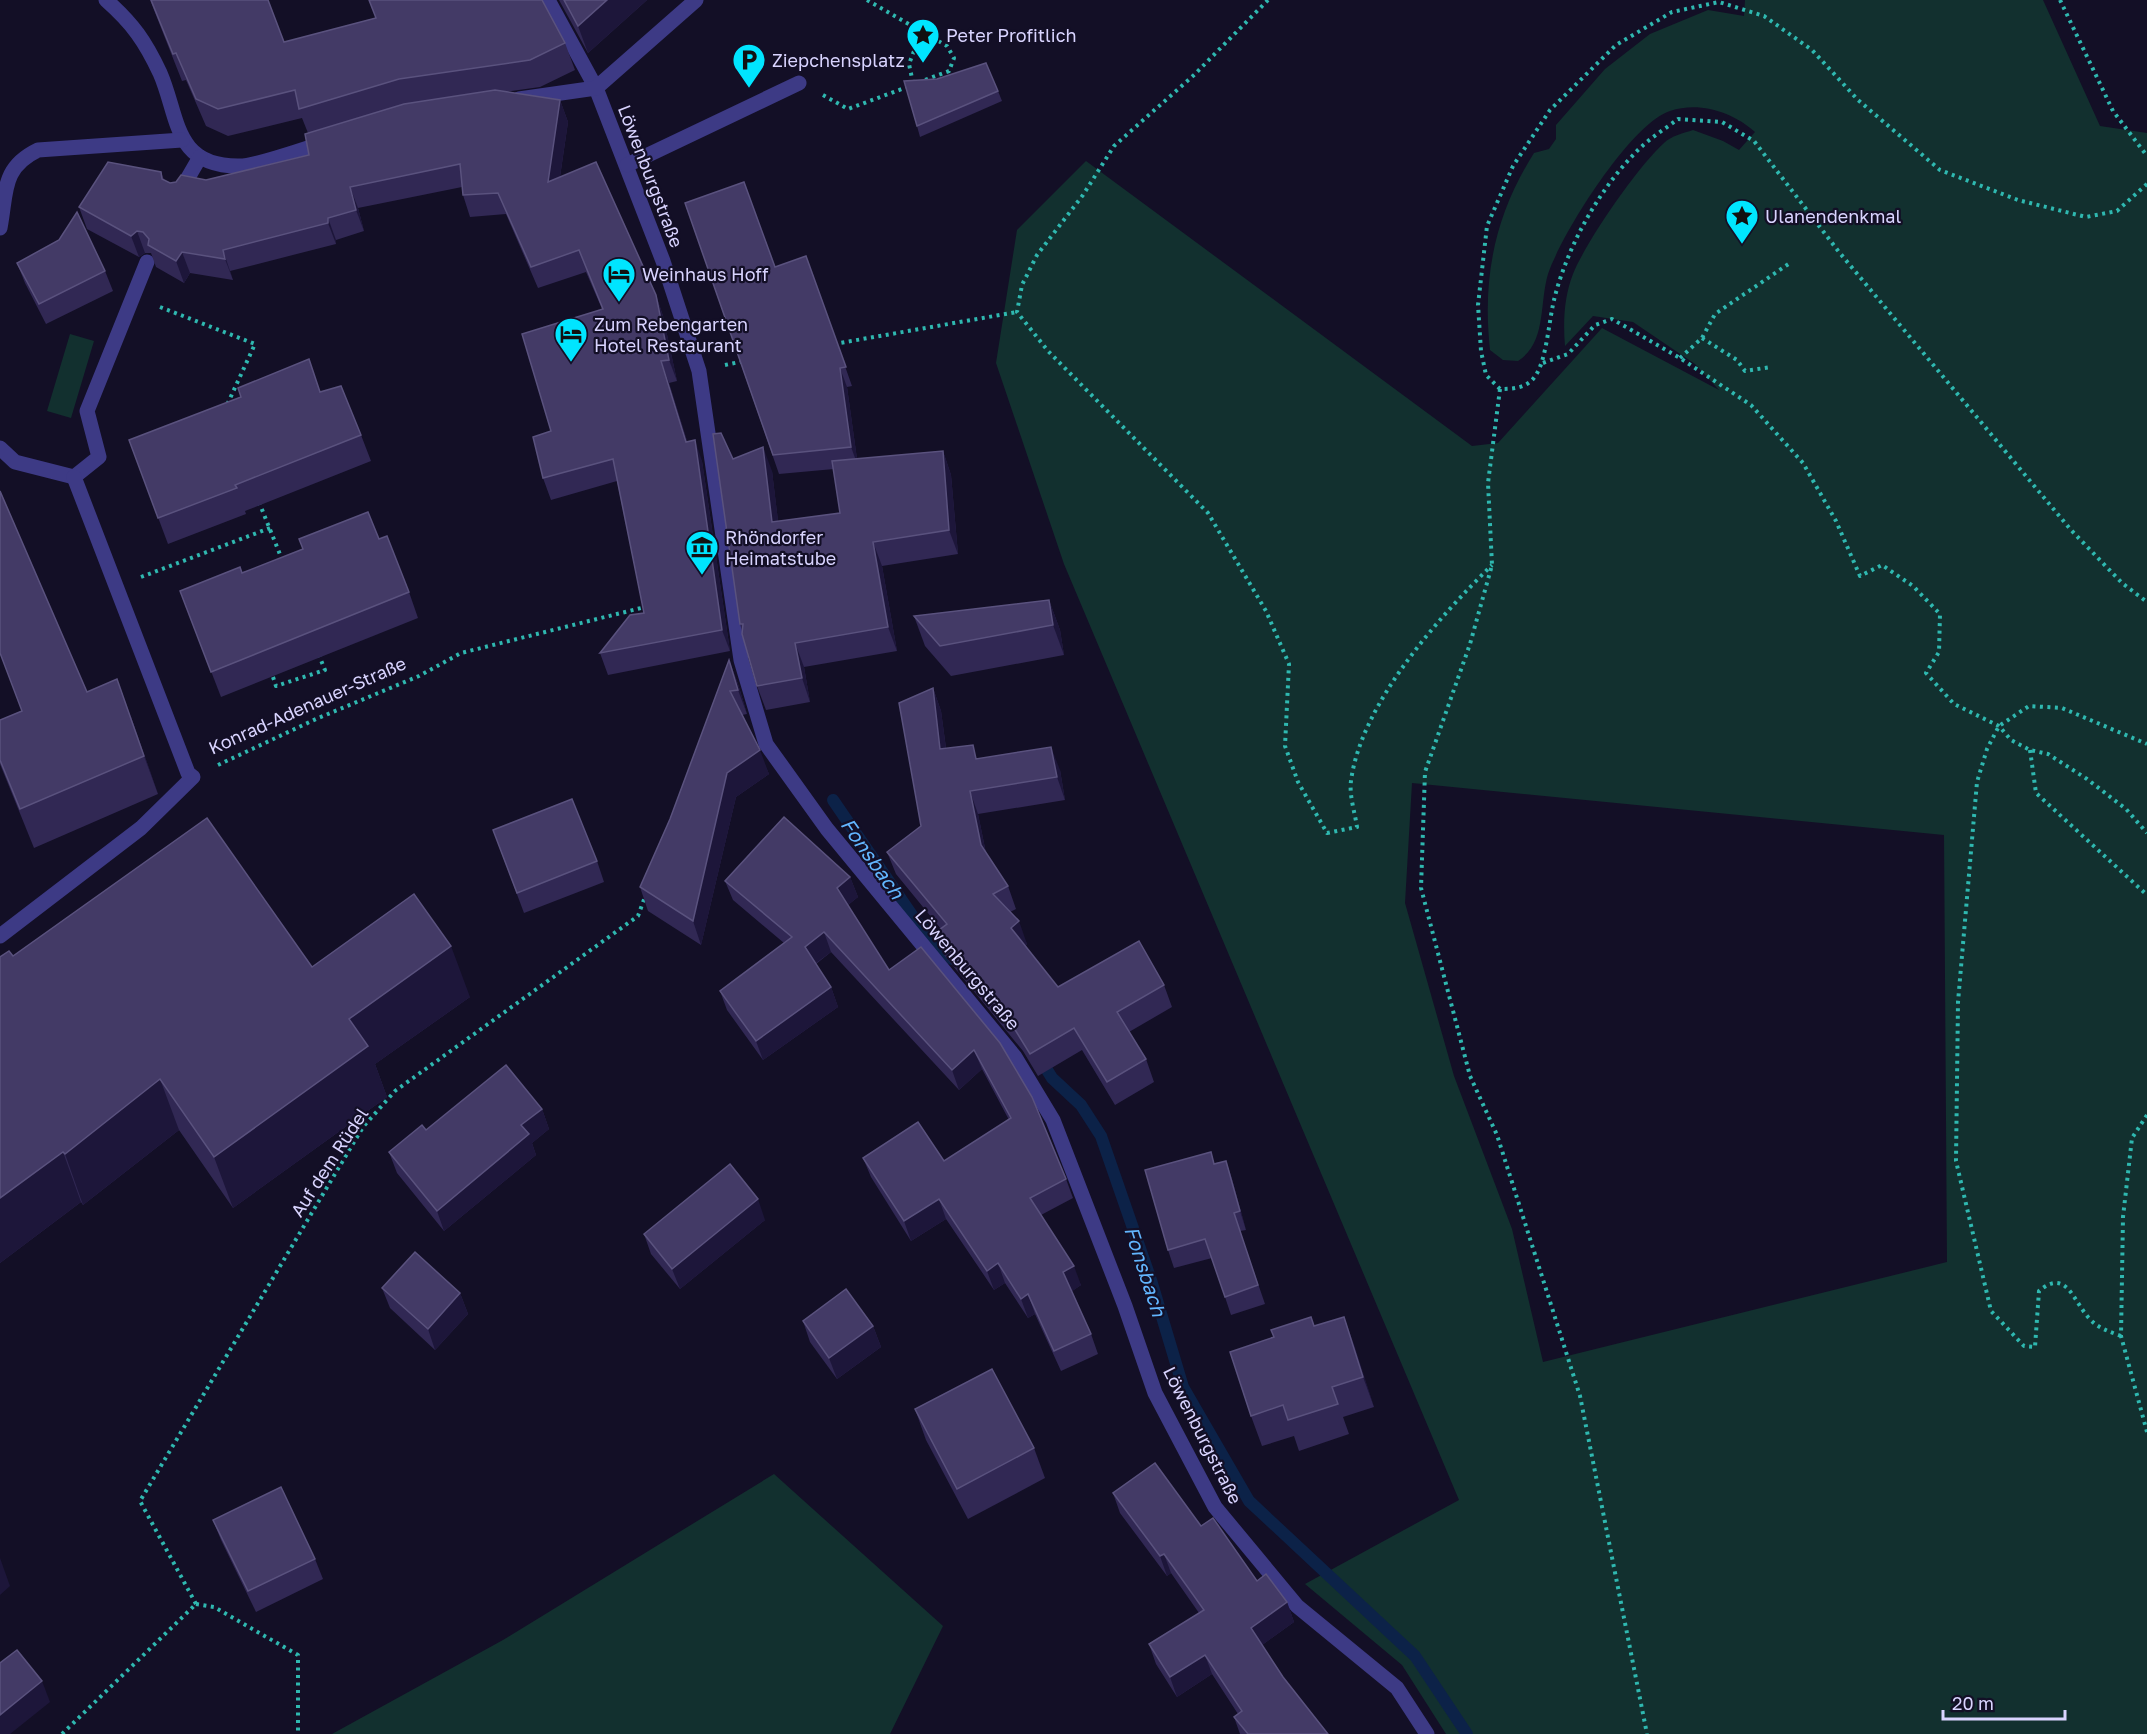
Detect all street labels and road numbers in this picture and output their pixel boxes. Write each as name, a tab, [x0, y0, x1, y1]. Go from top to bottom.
street label: Löwenburgstraße	[614, 102, 688, 250]
street label: Konrad-Adenauer-Straße	[205, 651, 409, 759]
street label: Löwenburgstraße	[911, 904, 1025, 1034]
street label: Auf dem Rüdel	[286, 1103, 373, 1221]
street label: Löwenburgstraße	[1159, 1363, 1247, 1507]

